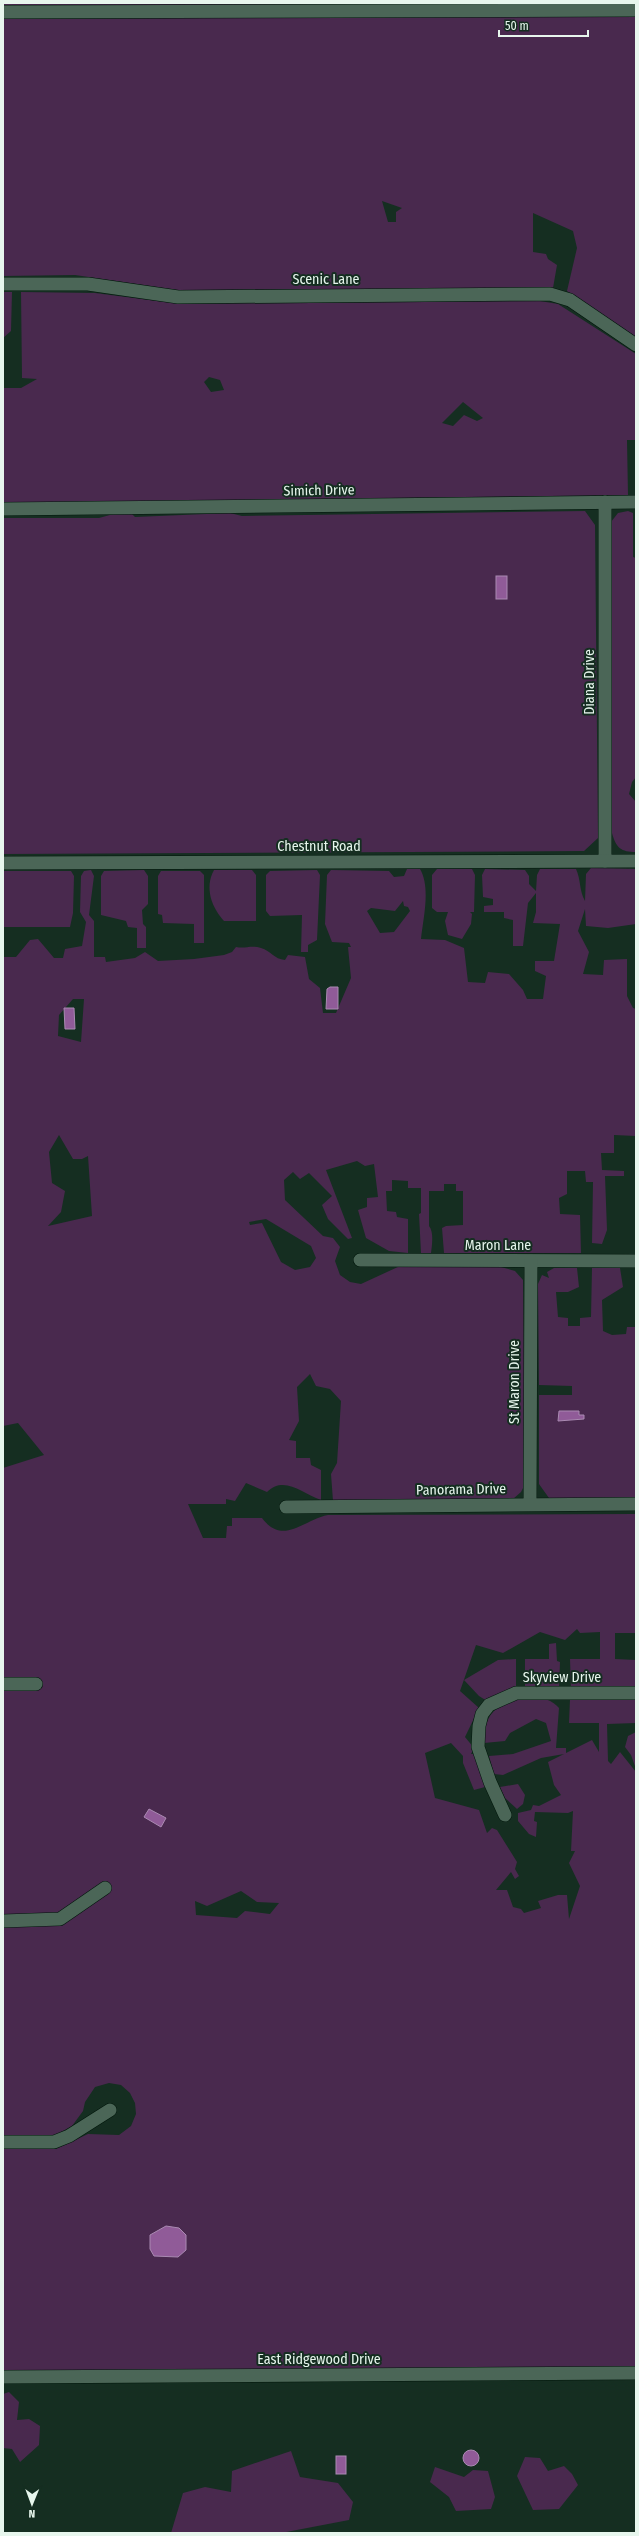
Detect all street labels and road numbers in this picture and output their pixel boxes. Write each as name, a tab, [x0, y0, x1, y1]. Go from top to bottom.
street label: Scenic Lane	[292, 271, 360, 288]
street label: Simich Drive	[283, 481, 355, 500]
street label: Diana Drive	[581, 649, 598, 715]
street label: Chestnut Road	[277, 838, 361, 855]
street label: Maron Lane	[465, 1237, 531, 1254]
street label: St Maron Drive	[506, 1340, 523, 1424]
street label: Panorama Drive	[416, 1480, 506, 1499]
street label: Skyview Drive	[523, 1669, 601, 1686]
street label: East Ridgewood Drive	[257, 2351, 381, 2368]

